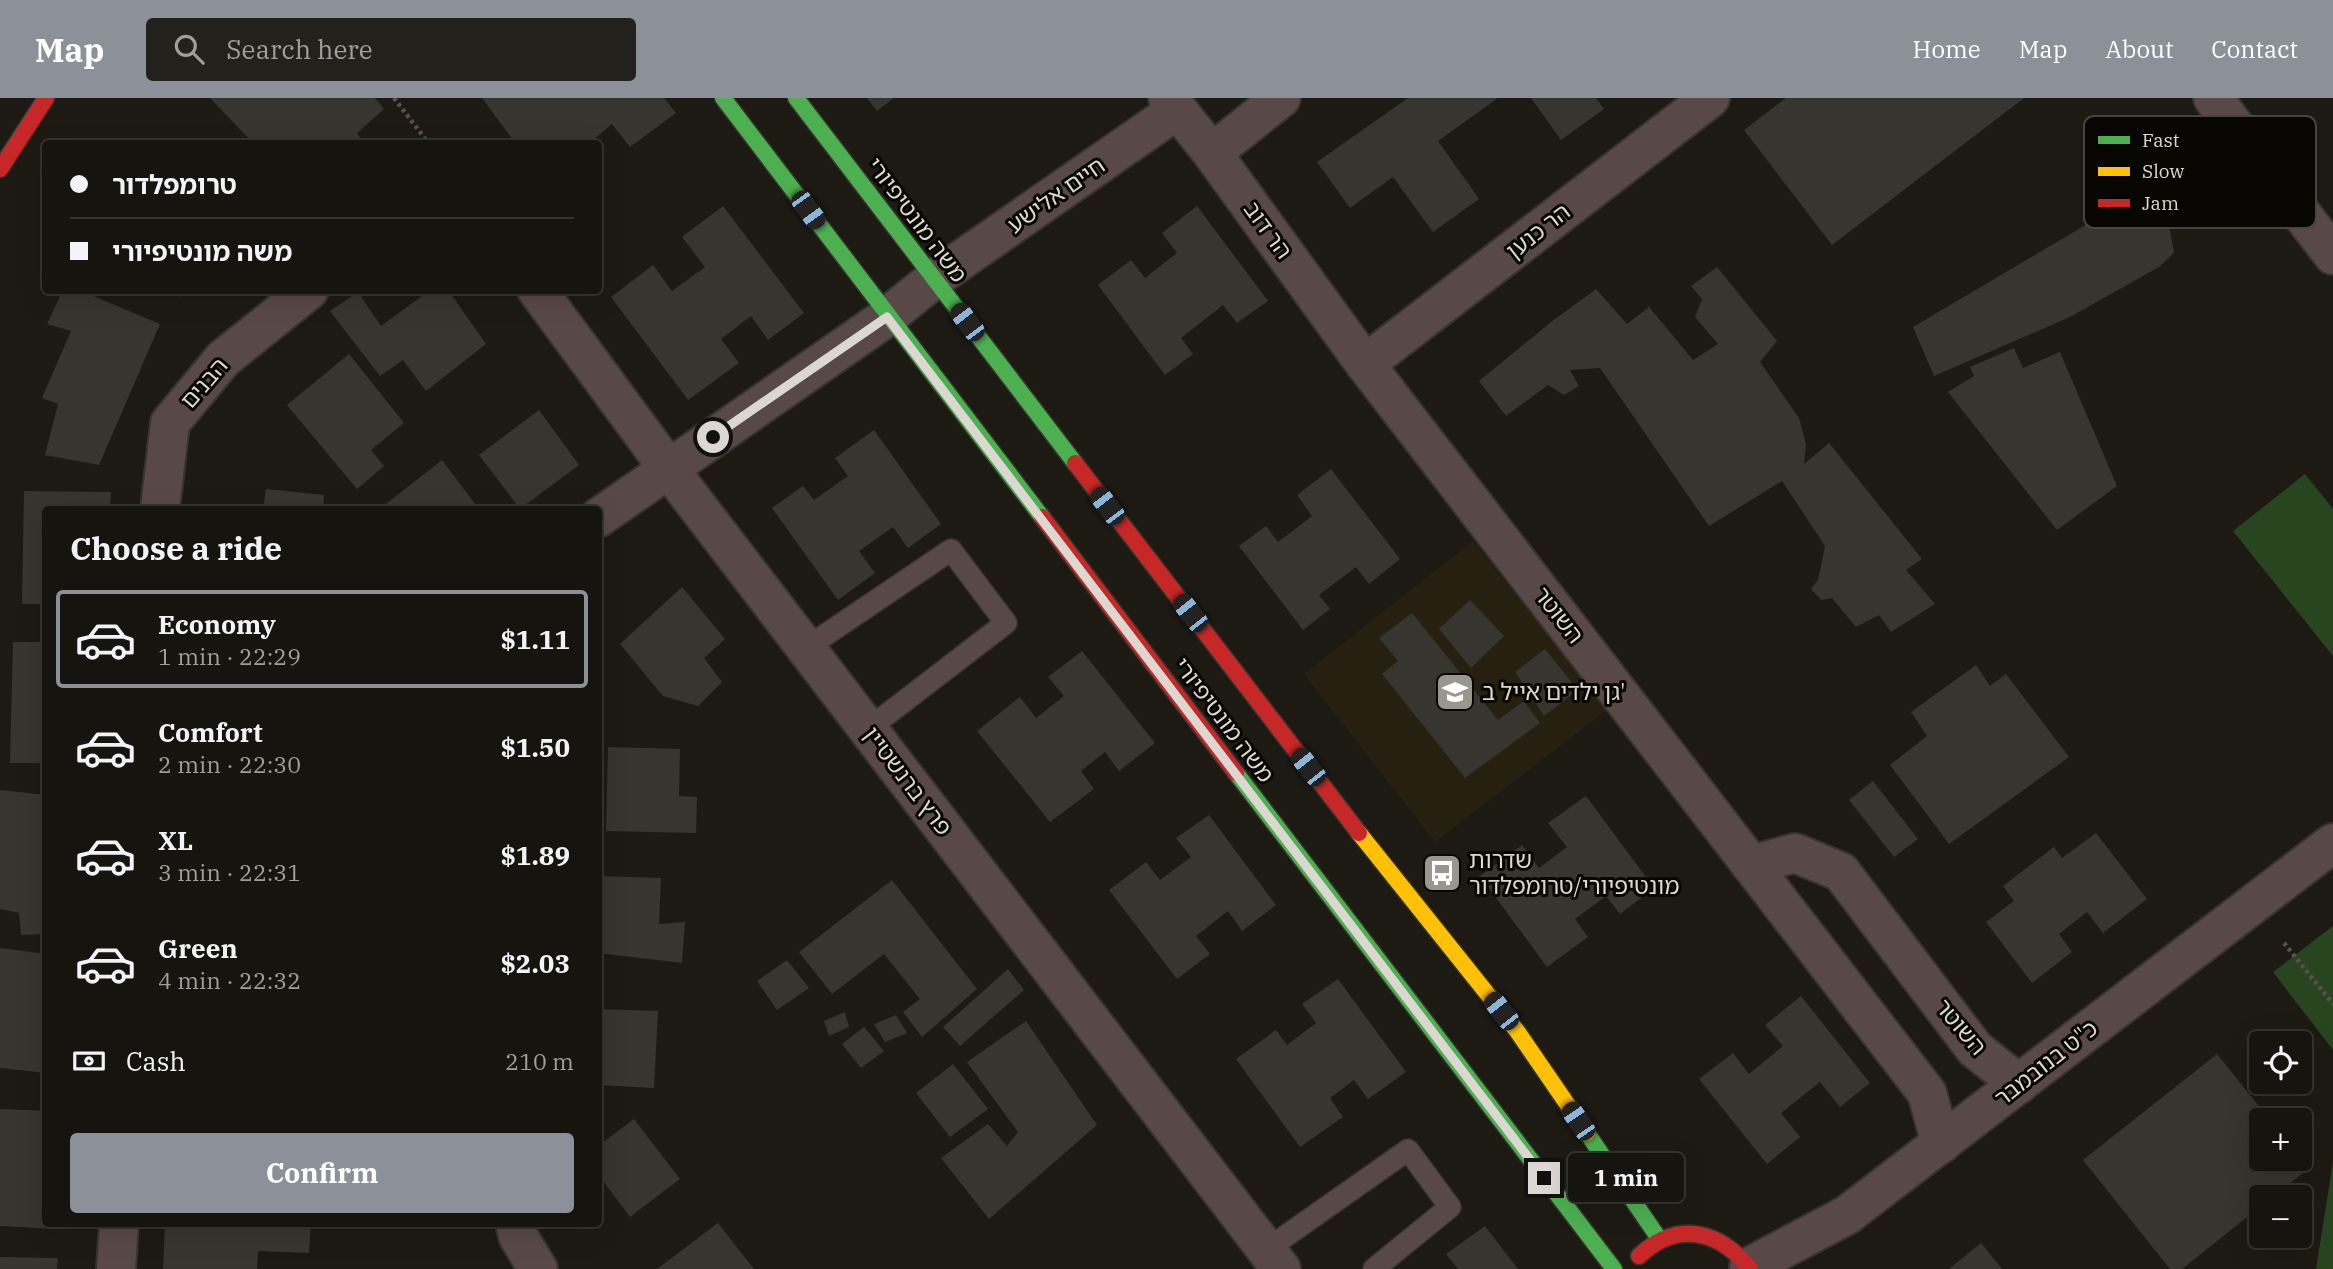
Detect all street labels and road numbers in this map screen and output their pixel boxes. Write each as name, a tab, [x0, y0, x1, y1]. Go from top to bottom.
street label: חיים אלישע	[1001, 150, 1110, 239]
street label: משה מונטיפיורי	[861, 151, 975, 288]
street label: הר דוב	[1238, 195, 1300, 264]
street label: הר כנען	[1499, 196, 1576, 265]
street label: הבנים	[173, 351, 234, 414]
street label: השוטר	[1528, 580, 1591, 649]
street label: משה מונטיפיורי	[1168, 651, 1282, 788]
street label: פרץ ברנשטיין	[858, 720, 960, 841]
street label: השוטר	[1930, 992, 1994, 1061]
street label: כ"ט בנובמבר	[1988, 1013, 2103, 1112]

